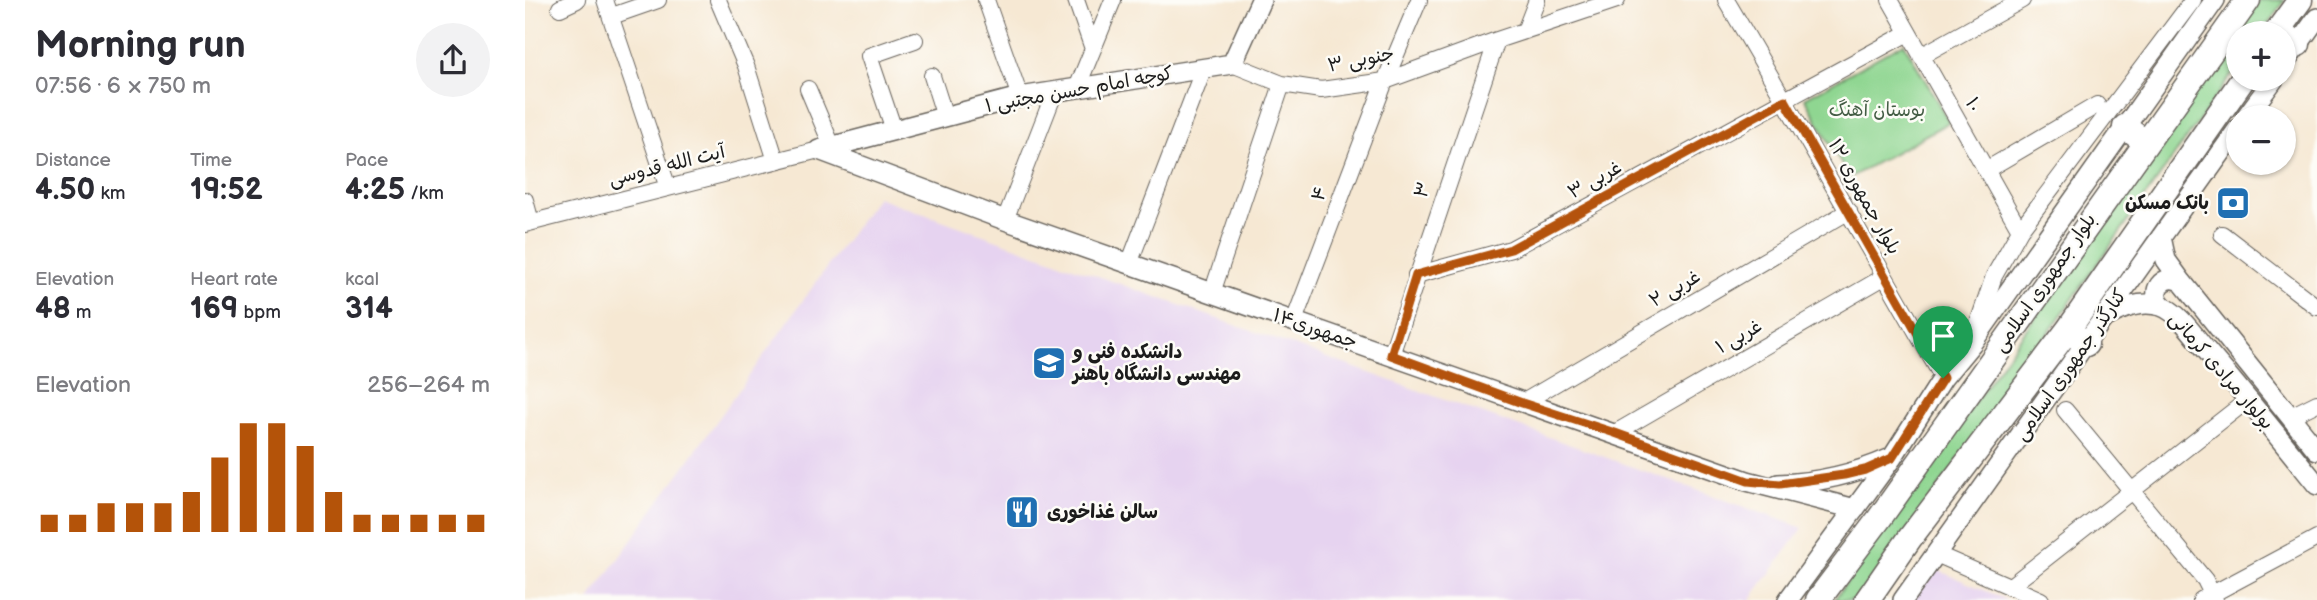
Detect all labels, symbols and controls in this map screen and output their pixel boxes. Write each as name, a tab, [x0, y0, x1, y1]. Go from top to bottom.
map controls	[2226, 21, 2296, 175]
button: +	[2226, 21, 2296, 91]
text: Morning run	[35, 23, 246, 68]
button: share	[416, 23, 490, 97]
street label: ۳ جنوبی	[1326, 42, 1396, 78]
street label: کوچه امام حسن مجتبی ۱	[983, 62, 1175, 120]
text: 07:56 · 6 × 750 m	[35, 72, 211, 100]
street label: ۱۰	[1960, 94, 1986, 116]
park label: بوستان آهنگ	[1829, 99, 1925, 122]
button: −	[2226, 105, 2296, 175]
street label: بلوار جمهوری ۱۲	[1823, 135, 1905, 259]
street label: آیت الله قدوسی	[606, 140, 729, 192]
text: Distance	[35, 149, 111, 172]
text: Time	[190, 149, 232, 172]
text: Pace	[345, 149, 388, 172]
street label: ۳ غربی	[1564, 156, 1626, 204]
text: 4.50	[35, 172, 95, 208]
text: 19:52	[190, 172, 263, 208]
text: 4:25	[345, 172, 405, 208]
street label: ۳	[1410, 179, 1436, 201]
text: km	[95, 182, 125, 205]
text: /km	[405, 182, 444, 205]
street label: ۴	[1307, 183, 1333, 205]
bank icon: بانک مسکن	[2214, 184, 2252, 222]
place label: بانک مسکن	[2125, 192, 2209, 215]
street label: بلوار جمهوری اسلامی	[1989, 209, 2101, 357]
street label: ۲ غربی	[1645, 265, 1705, 313]
text: Elevation	[35, 268, 114, 291]
text: Heart rate	[190, 268, 278, 291]
text: kcal	[345, 268, 379, 291]
street label: کنارگذر جمهوری اسلامی	[2010, 285, 2132, 445]
text: 48	[35, 291, 71, 327]
text: 169	[190, 291, 238, 327]
text: 314	[345, 291, 393, 327]
text: m	[71, 301, 92, 324]
text: bpm	[238, 301, 281, 324]
street label: جمهوری۱۴	[1270, 304, 1360, 354]
pin	[1913, 306, 1973, 378]
street label: بولوار مرادی کرمانی	[2164, 308, 2278, 434]
street label: ۱ غربی	[1712, 315, 1766, 359]
icon: arrive	[1924, 317, 1962, 355]
place label: دانشکده فنی و مهندسی دانشگاه باهنر	[1071, 341, 1241, 386]
school or university icon: دانشکده فنی و مهندسی دانشگاه باهنر	[1030, 344, 1068, 382]
text: Elevation	[35, 371, 131, 399]
text: 256–264 m	[367, 371, 490, 399]
restaurant icon: سالن غذاخوری	[1003, 493, 1041, 531]
place label: سالن غذاخوری	[1047, 501, 1158, 524]

